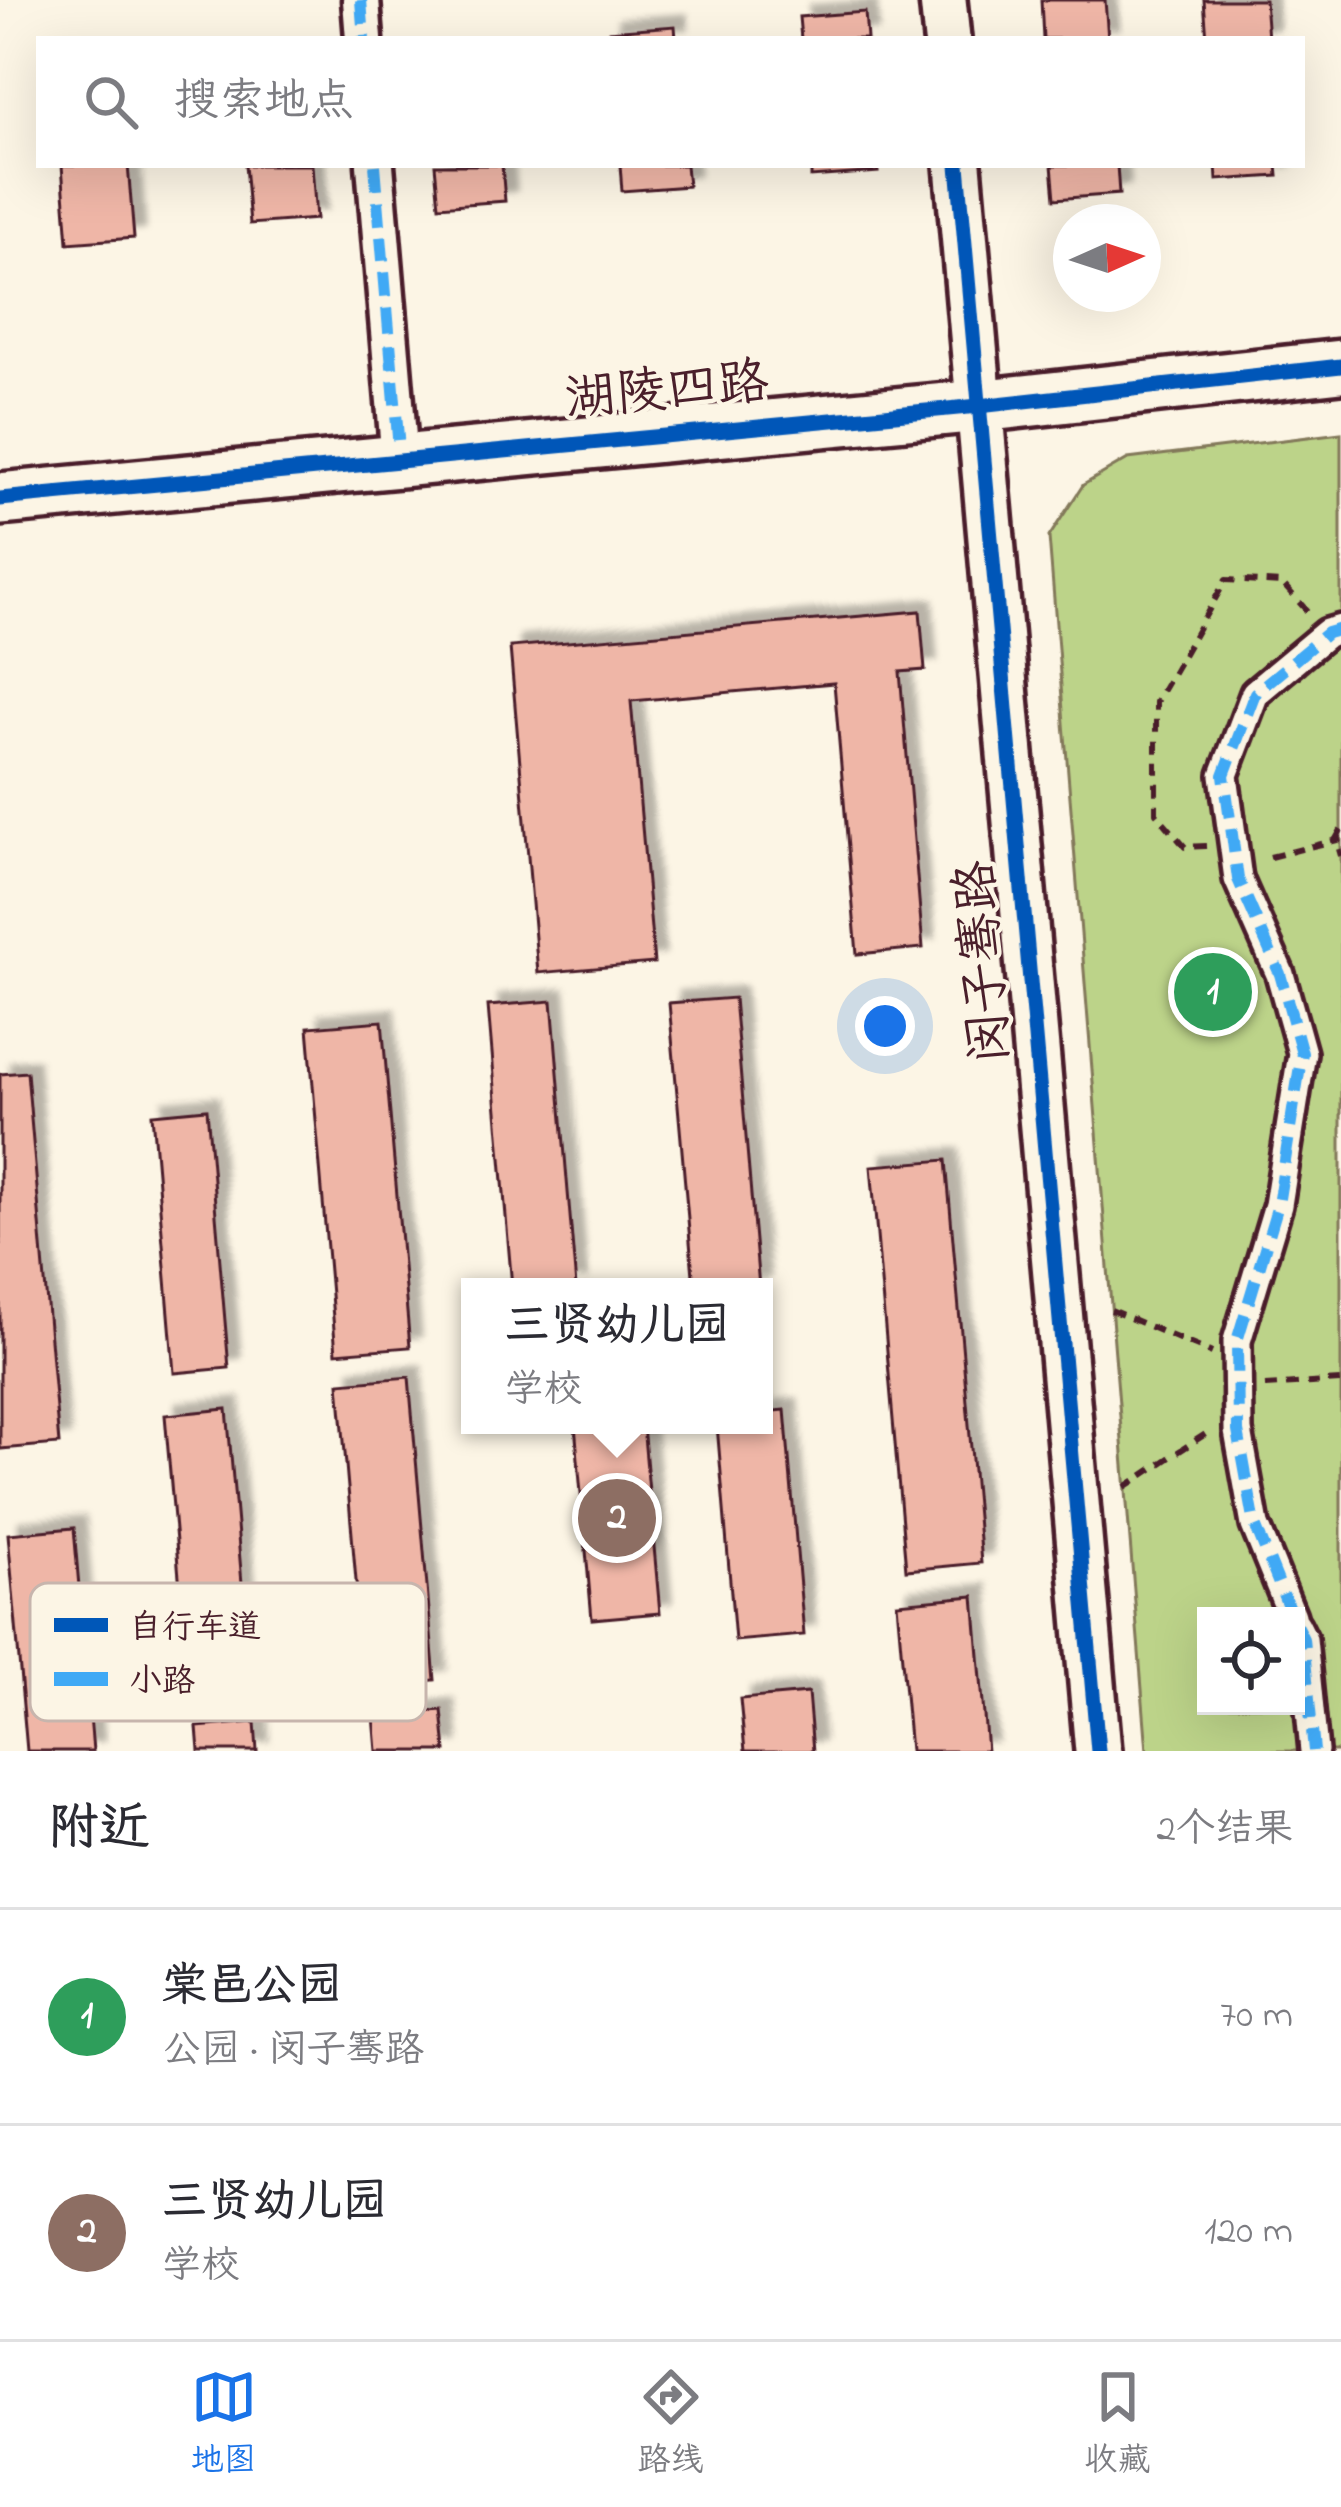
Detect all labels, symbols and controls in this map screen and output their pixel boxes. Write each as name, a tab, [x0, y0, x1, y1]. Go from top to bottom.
search box	[36, 36, 1305, 168]
icon: search	[78, 69, 144, 135]
text: 搜索地点	[174, 70, 354, 136]
north arrow	[1053, 204, 1161, 312]
street label: 湖陵四路	[562, 347, 772, 439]
street label: 闵子骞路	[940, 857, 1032, 1067]
pin: 1	[1174, 947, 1252, 1037]
your location	[855, 996, 915, 1056]
popup	[461, 1278, 773, 1434]
text: 三贤幼儿园	[504, 1295, 730, 1361]
text: 学校	[504, 1363, 583, 1420]
pin: 2	[578, 1473, 656, 1563]
legend	[30, 1583, 426, 1721]
text: 自行车道	[129, 1605, 261, 1653]
map controls	[1197, 1607, 1305, 1715]
button: locate	[1197, 1607, 1305, 1715]
text: 小路	[129, 1659, 195, 1707]
text: 附近	[48, 1793, 150, 1868]
text: 2个结果	[1157, 1802, 1293, 1859]
text: 棠邑公园	[162, 1955, 342, 2021]
text: 1	[81, 1988, 93, 2045]
text: 70 m	[1220, 1988, 1293, 2045]
text: 公园 · 闵子骞路	[162, 2023, 424, 2080]
text: 三贤幼儿园	[162, 2171, 387, 2237]
text: 2	[77, 2204, 97, 2261]
text: 120 m	[1204, 2204, 1293, 2261]
text: 学校	[162, 2239, 240, 2296]
tab: 地图	[191, 2364, 257, 2486]
tab: 路线	[638, 2364, 704, 2486]
tab: 收藏	[1085, 2364, 1151, 2486]

